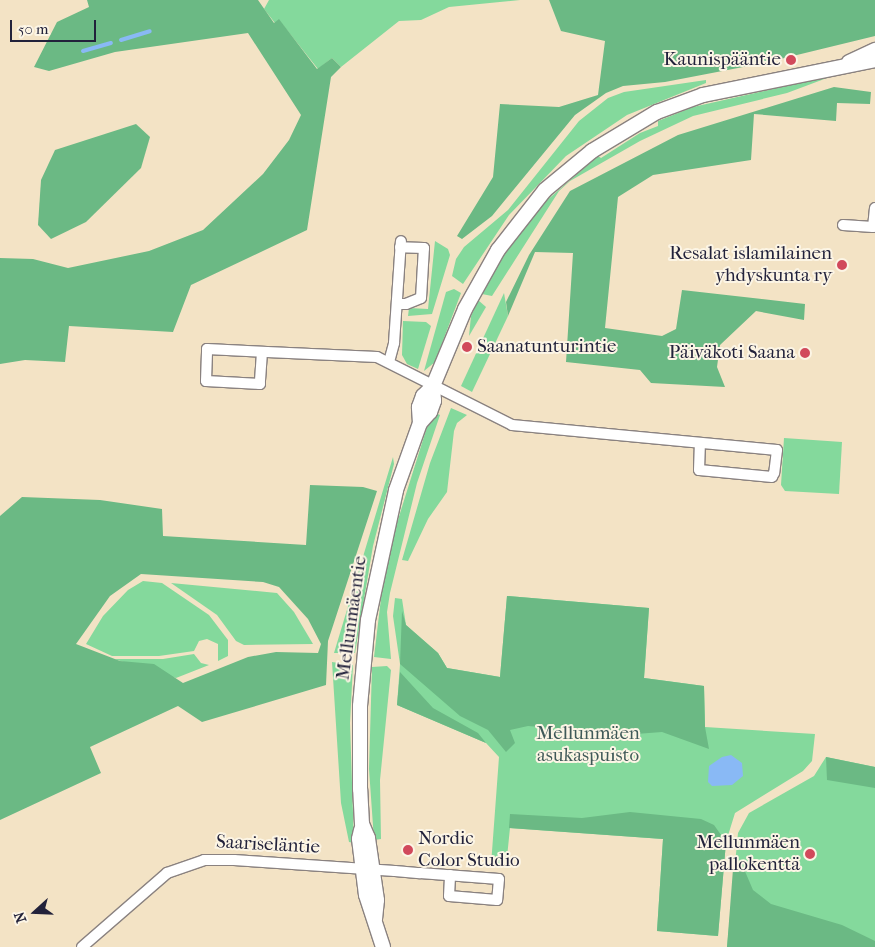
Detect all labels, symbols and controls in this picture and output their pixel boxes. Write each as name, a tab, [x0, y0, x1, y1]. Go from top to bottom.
scale bar	[12, 10, 99, 42]
text: 50 m	[18, 20, 48, 38]
place label: Kaunispääntie	[663, 49, 781, 71]
marker: Kaunispääntie	[785, 54, 797, 66]
place label: Resalat islamilainen yhdyskunta ry	[669, 243, 832, 287]
marker: Resalat islamilainen yhdyskunta ry	[836, 259, 848, 271]
place label: Saanatunturintie	[477, 336, 616, 358]
marker: Saanatunturintie	[461, 341, 473, 353]
place label: Päiväkoti Saana	[669, 342, 795, 364]
marker: Päiväkoti Saana	[799, 347, 811, 359]
street label: Mellunmäentie	[332, 554, 372, 682]
park label: Mellunmäen asukaspuisto	[536, 723, 640, 767]
place label: Nordic Color Studio	[418, 828, 520, 872]
street label: Saariseläntie	[215, 831, 321, 859]
place label: Mellunmäen pallokenttä	[696, 832, 800, 876]
marker: Nordic Color Studio	[402, 844, 414, 856]
marker: Mellunmäen pallokenttä	[804, 848, 816, 860]
north arrow	[10, 887, 60, 937]
text: N	[11, 909, 30, 925]

